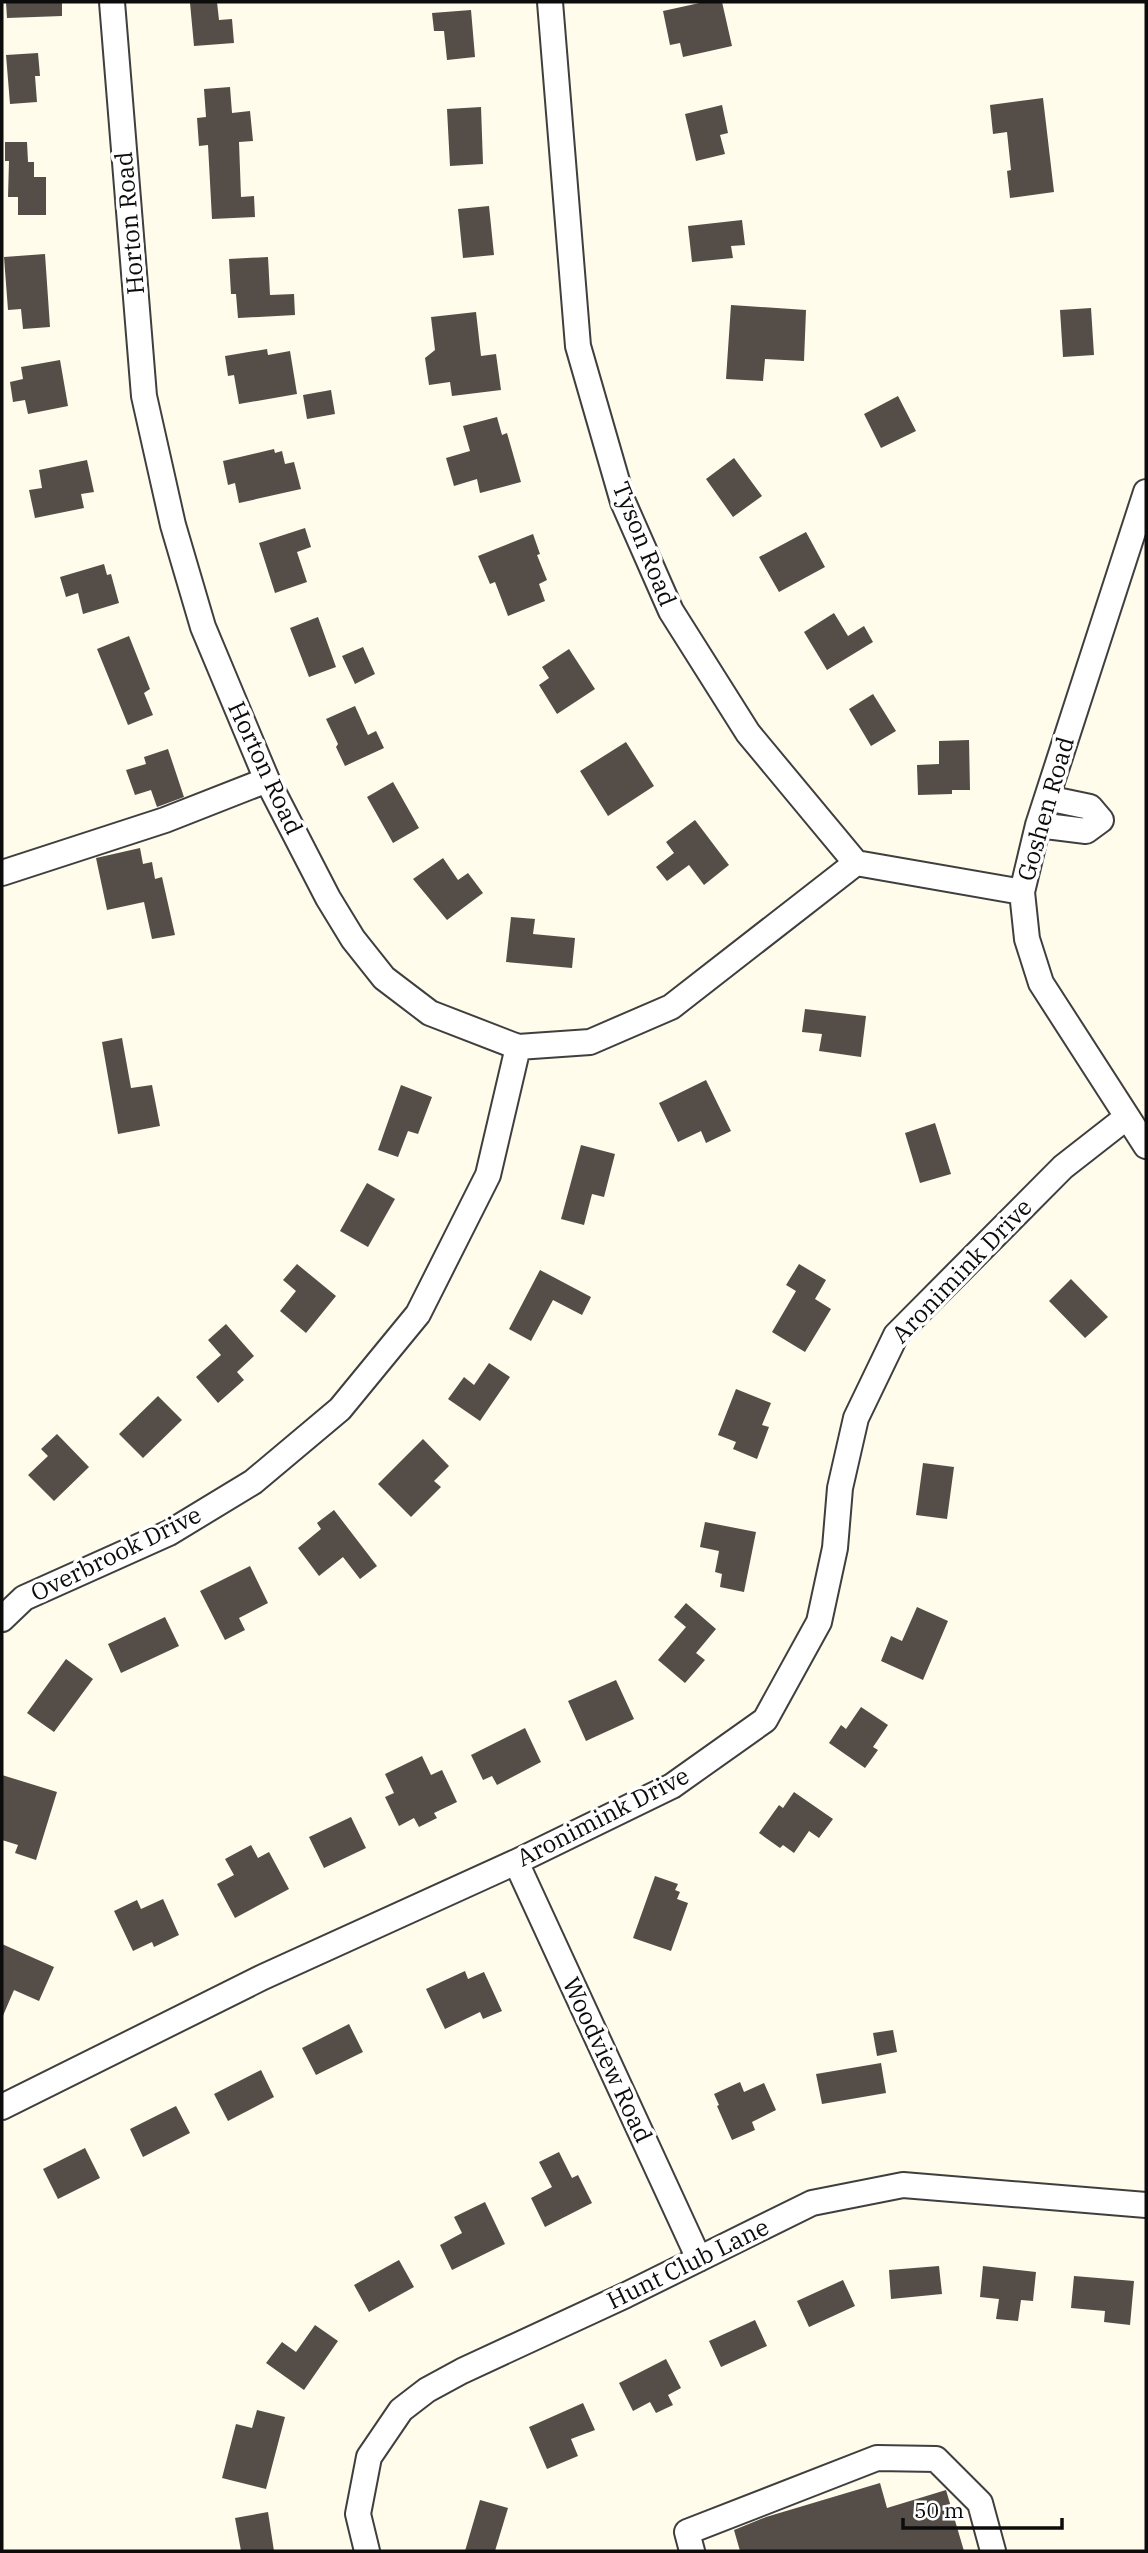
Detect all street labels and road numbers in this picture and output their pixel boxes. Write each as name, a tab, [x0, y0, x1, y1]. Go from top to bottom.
street label: Horton Road	[107, 150, 151, 296]
street label: Tyson Road	[605, 477, 684, 611]
street label: Horton Road	[221, 696, 311, 839]
street label: Goshen Road	[1009, 733, 1081, 885]
street label: Aronimink Drive	[884, 1191, 1039, 1350]
street label: Overbrook Drive	[25, 1498, 206, 1608]
street label: Aronimink Drive	[511, 1759, 694, 1873]
street label: Woodview Road	[556, 1972, 660, 2147]
street label: Hunt Club Lane	[601, 2210, 774, 2316]

